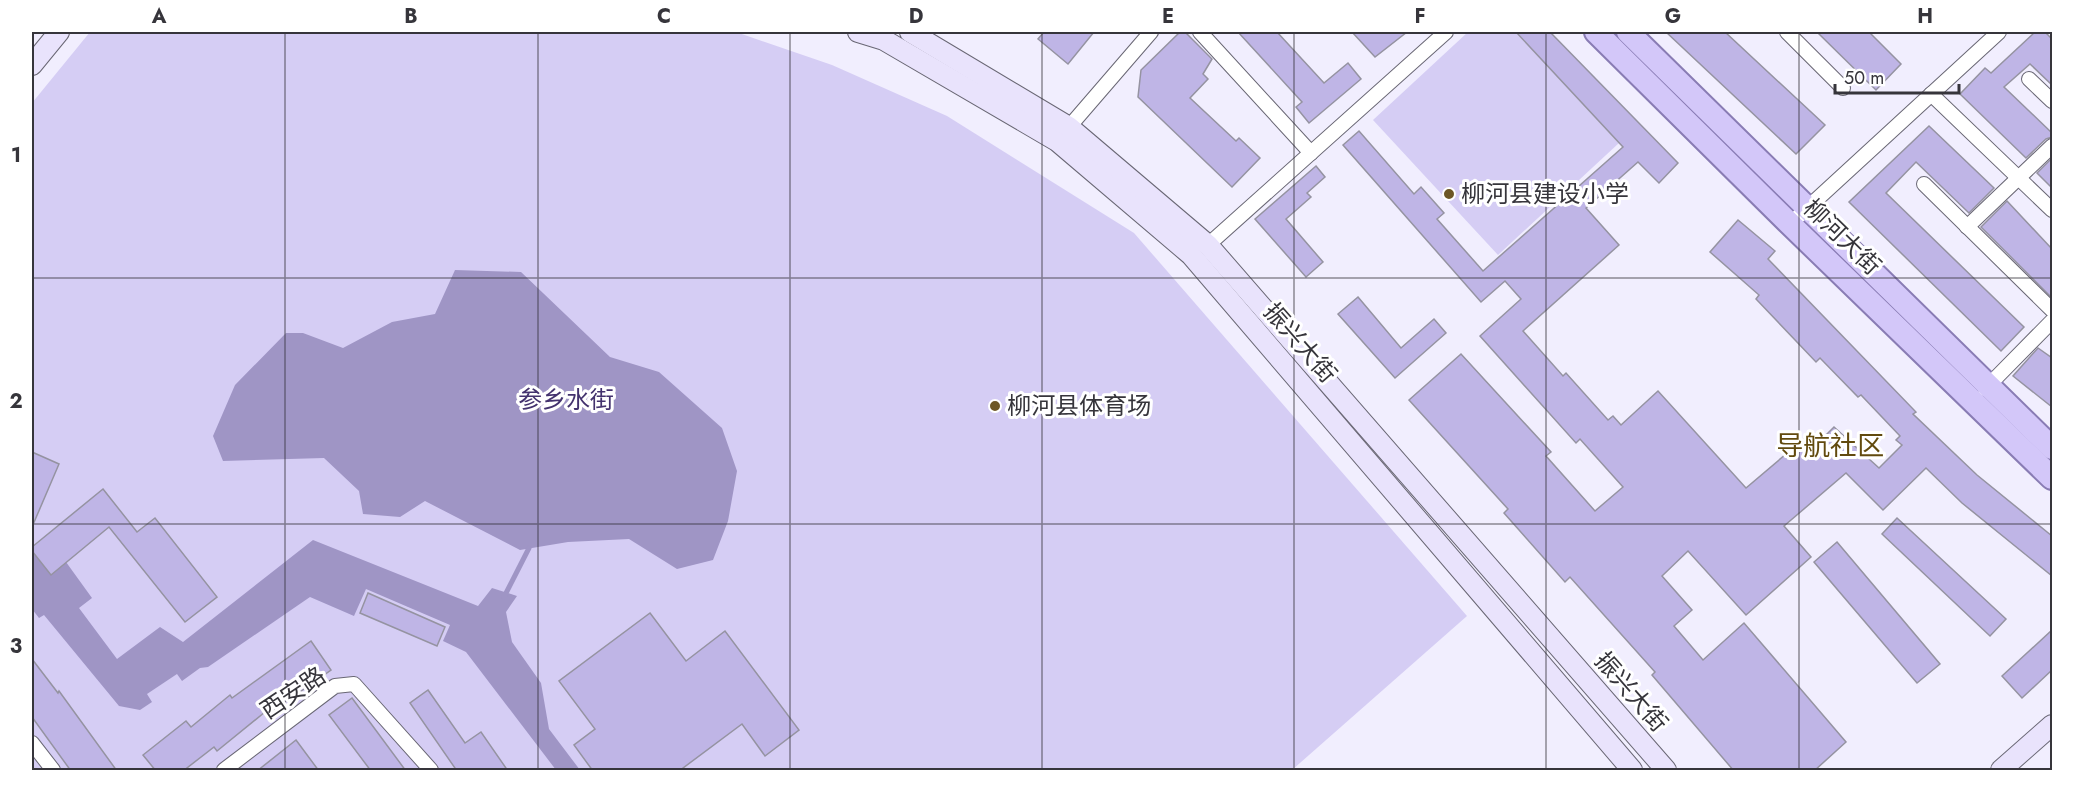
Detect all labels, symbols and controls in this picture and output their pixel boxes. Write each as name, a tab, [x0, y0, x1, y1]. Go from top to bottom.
text: A	[151, 2, 167, 31]
text: B	[404, 2, 418, 31]
text: C	[657, 2, 671, 31]
text: D	[909, 2, 923, 31]
text: E	[1162, 2, 1174, 31]
text: F	[1414, 2, 1426, 31]
text: G	[1665, 2, 1681, 31]
text: H	[1917, 2, 1933, 31]
scale bar	[1835, 57, 1960, 95]
text: 50 m	[1844, 65, 1884, 91]
text: 1	[11, 141, 21, 170]
place label: 柳河县建设小学	[1461, 176, 1629, 211]
marker: 柳河县建设小学	[1442, 187, 1456, 201]
street label: 柳河大街	[1796, 191, 1889, 283]
street label: 振兴大街	[1256, 295, 1345, 390]
park label: 参乡水街	[518, 382, 614, 417]
text: 2	[9, 387, 23, 416]
place label: 柳河县体育场	[1007, 388, 1151, 423]
marker: 柳河县体育场	[988, 399, 1002, 413]
district label: 导航社区	[1776, 426, 1884, 465]
text: 3	[10, 632, 22, 661]
street label: 振兴大街	[1587, 644, 1676, 739]
street label: 西安路	[253, 658, 332, 727]

